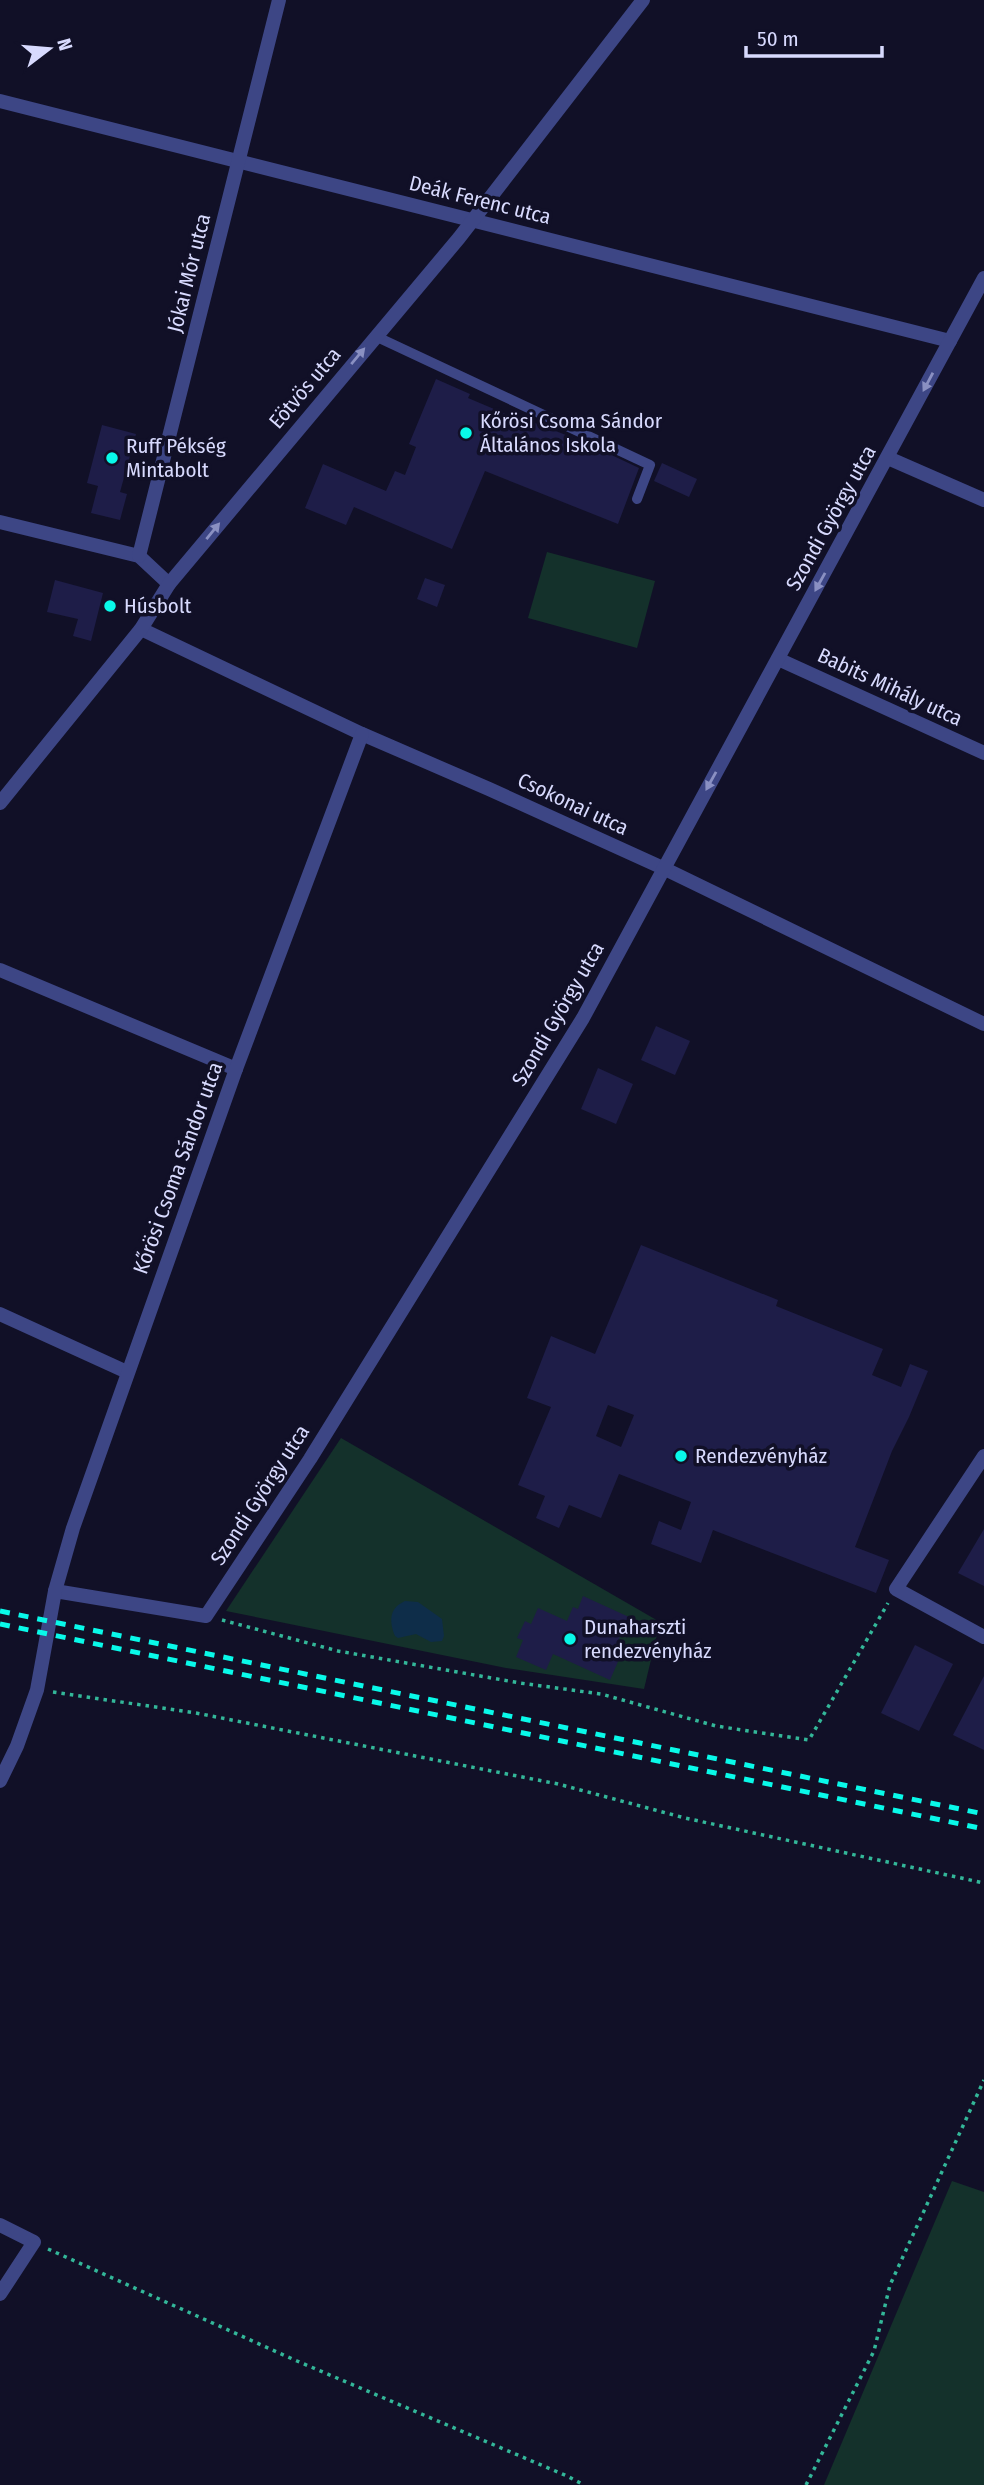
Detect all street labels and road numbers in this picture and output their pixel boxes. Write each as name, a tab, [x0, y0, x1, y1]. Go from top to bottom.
street label: Deák Ferenc utca	[407, 170, 553, 230]
street label: Jókai Mór utca	[162, 211, 216, 335]
street label: Eötvös utca	[264, 342, 346, 434]
street label: Szondi György utca	[780, 441, 882, 595]
street label: Babits Mihály utca	[814, 642, 966, 732]
street label: Csokonai utca	[513, 767, 633, 841]
street label: Szondi György utca	[506, 937, 610, 1091]
street label: Kőrösi Csoma Sándor utca	[128, 1059, 228, 1277]
street label: Szondi György utca	[205, 1420, 315, 1570]

